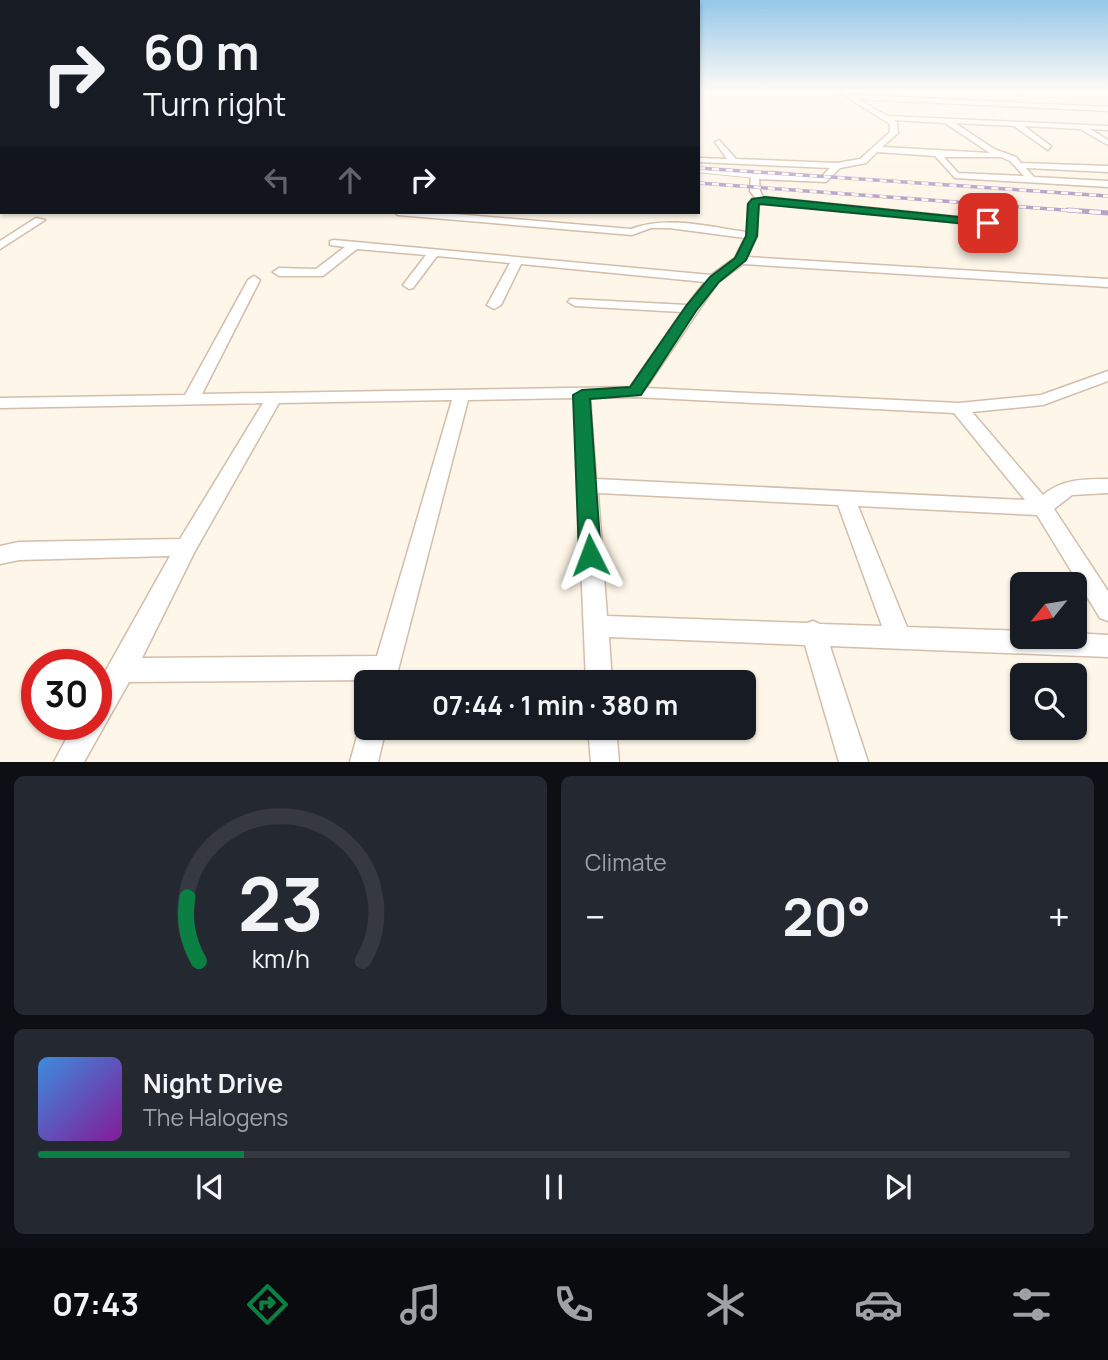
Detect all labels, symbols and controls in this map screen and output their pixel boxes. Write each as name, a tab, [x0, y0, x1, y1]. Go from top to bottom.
text: 60 m	[143, 18, 260, 85]
icon: right	[28, 28, 119, 119]
text: Turn right	[143, 82, 286, 126]
icon: left	[258, 161, 296, 199]
icon: ahead	[331, 161, 369, 199]
icon: right	[404, 161, 442, 199]
pin	[958, 193, 1018, 253]
icon: arrive	[969, 204, 1007, 242]
position arrow	[553, 518, 627, 592]
north arrow	[1010, 572, 1087, 649]
map controls	[1010, 572, 1087, 740]
speed limit sign: 30	[21, 649, 112, 740]
button: search	[1010, 663, 1087, 740]
text: 07:44 · 1 min · 380 m	[432, 687, 678, 723]
text: Climate	[585, 846, 667, 878]
text: 23	[238, 854, 323, 954]
text: 20°	[783, 881, 871, 952]
text: −	[585, 890, 606, 942]
text: +	[1048, 890, 1070, 942]
text: km/h	[251, 941, 310, 976]
text: Night Drive	[143, 1065, 283, 1101]
text: The Halogens	[143, 1101, 288, 1133]
icon: previous	[191, 1168, 229, 1206]
icon: pause	[535, 1168, 573, 1206]
icon: next	[879, 1168, 917, 1206]
icon: directions	[243, 1280, 292, 1329]
icon: music	[396, 1280, 445, 1329]
icon: phone	[549, 1280, 598, 1329]
icon: climate	[701, 1280, 750, 1329]
icon: car	[854, 1280, 903, 1329]
icon: filters	[1007, 1280, 1056, 1329]
text: 07:43	[52, 1282, 139, 1326]

